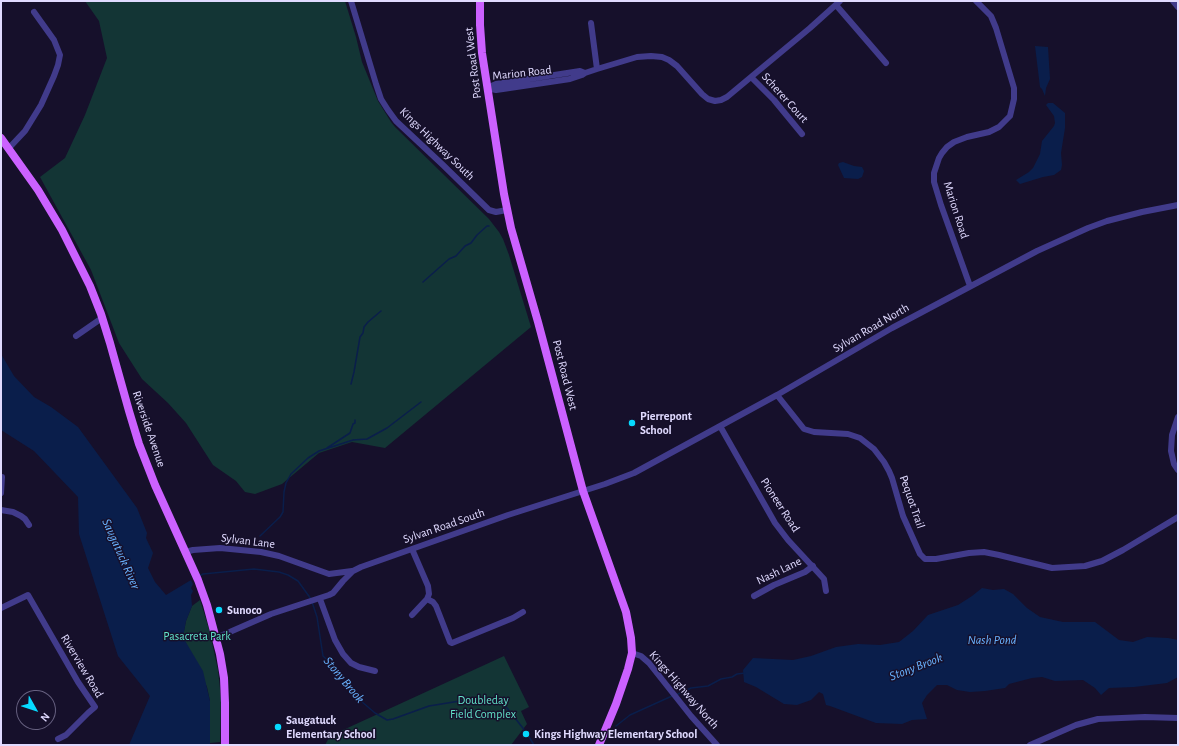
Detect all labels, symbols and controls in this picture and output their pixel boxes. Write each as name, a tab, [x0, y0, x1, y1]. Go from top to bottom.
street label: Post Road West	[461, 27, 485, 99]
street label: Marion Road	[492, 63, 552, 83]
street label: Scherer Court	[759, 70, 811, 126]
street label: Kings Highway South	[396, 105, 478, 183]
street label: Marion Road	[940, 180, 972, 240]
street label: Sylvan Road North	[830, 300, 912, 356]
street label: Post Road West	[549, 338, 581, 412]
street label: Riverside Avenue	[129, 389, 169, 469]
place label: Pierrepont School	[640, 409, 692, 437]
marker: Pierrepont School	[627, 418, 637, 428]
street label: Pequot Trail	[896, 473, 928, 531]
street label: Pioneer Road	[757, 475, 803, 535]
street label: Sylvan Road South	[401, 505, 487, 547]
water label: Saugatuck River	[99, 516, 143, 592]
street label: Sylvan Lane	[220, 531, 276, 551]
street label: Nash Lane	[754, 554, 804, 588]
place label: Sunoco	[227, 603, 262, 617]
marker: Sunoco	[214, 605, 224, 615]
park label: Pasacreta Park	[163, 629, 231, 643]
street label: Riverview Road	[57, 632, 107, 700]
water label: Nash Pond	[967, 632, 1017, 648]
street label: Kings Highway North	[646, 648, 722, 732]
water label: Stony Brook	[887, 650, 945, 684]
water label: Stony Brook	[320, 654, 368, 706]
north arrow	[16, 690, 56, 730]
park label: Doubleday Field Complex	[450, 693, 516, 721]
text: N	[38, 711, 52, 724]
place label: Saugatuck Elementary School	[286, 713, 376, 741]
marker: Saugatuck Elementary School	[273, 722, 283, 732]
place label: Kings Highway Elementary School	[534, 727, 697, 741]
marker: Kings Highway Elementary School	[521, 729, 531, 739]

